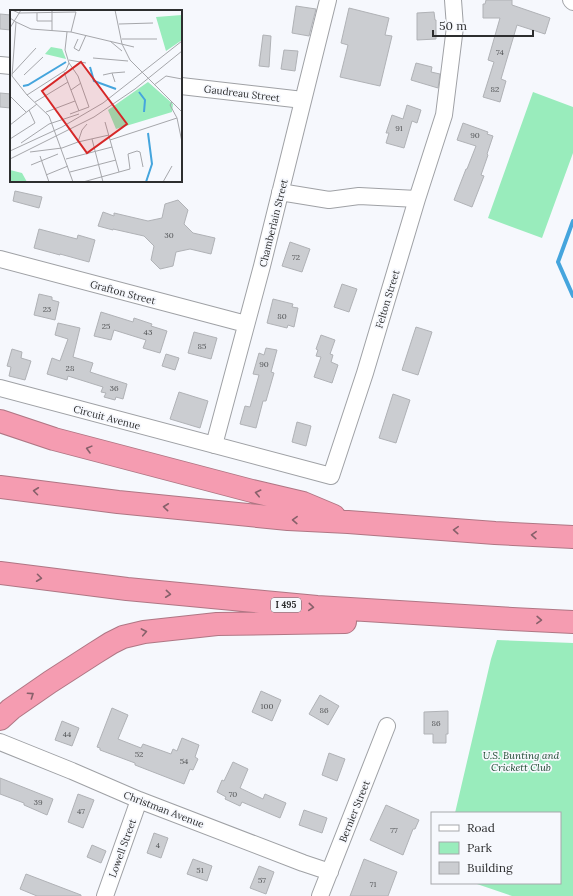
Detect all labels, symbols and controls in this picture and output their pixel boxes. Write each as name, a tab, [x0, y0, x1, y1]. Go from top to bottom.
inset map	[10, 10, 182, 182]
scale bar	[433, 12, 533, 38]
text: 50 m	[439, 18, 467, 33]
house number: 74	[496, 47, 505, 57]
street label: Gaudreau Street	[203, 82, 281, 105]
house number: 82	[491, 84, 499, 94]
house number: 91	[395, 123, 403, 133]
house number: 90	[470, 130, 480, 140]
street label: Chamberlain Street	[256, 178, 291, 269]
house number: 30	[164, 230, 174, 240]
house number: 72	[292, 252, 300, 262]
street label: Felton Street	[372, 268, 403, 330]
street label: Grafton Street	[89, 277, 157, 308]
house number: 23	[43, 304, 52, 314]
house number: 80	[277, 311, 287, 321]
house number: 25	[102, 321, 110, 331]
house number: 43	[144, 327, 153, 337]
house number: 85	[198, 341, 206, 351]
house number: 90	[259, 359, 269, 369]
house number: 28	[66, 363, 75, 373]
house number: 36	[109, 383, 119, 393]
street label: Circuit Avenue	[72, 402, 142, 433]
one-way arrow	[86, 445, 92, 453]
one-way arrow	[33, 487, 39, 496]
one-way arrow	[255, 489, 261, 497]
one-way arrow	[162, 502, 169, 511]
one-way arrow	[292, 515, 298, 524]
one-way arrow	[453, 526, 459, 535]
one-way arrow	[531, 531, 537, 539]
one-way arrow	[36, 573, 42, 582]
one-way arrow	[165, 589, 171, 598]
road number: I 495	[271, 598, 301, 612]
one-way arrow	[308, 602, 314, 611]
one-way arrow	[536, 616, 542, 625]
one-way arrow	[141, 629, 147, 637]
one-way arrow	[27, 692, 34, 700]
house number: 100	[261, 701, 273, 711]
house number: 86	[319, 705, 329, 715]
house number: 86	[431, 718, 441, 728]
house number: 44	[63, 729, 72, 739]
house number: 52	[135, 749, 143, 759]
park label: U.S. Bunting and Crickett Club	[483, 749, 560, 774]
house number: 54	[180, 756, 189, 766]
street label: Bernier Street	[336, 778, 373, 844]
street label: Christman Avenue	[122, 788, 207, 831]
house number: 70	[229, 789, 237, 799]
house number: 39	[33, 797, 43, 807]
house number: 47	[77, 806, 85, 816]
legend	[431, 812, 561, 884]
street label: Lowell Street	[106, 817, 139, 879]
text: Road	[467, 820, 495, 835]
house number: 77	[390, 825, 398, 835]
house number: 4	[156, 840, 161, 850]
text: Park	[467, 840, 493, 855]
text: Building	[467, 860, 513, 875]
house number: 51	[196, 865, 204, 875]
house number: 57	[258, 875, 266, 885]
house number: 71	[370, 879, 376, 889]

